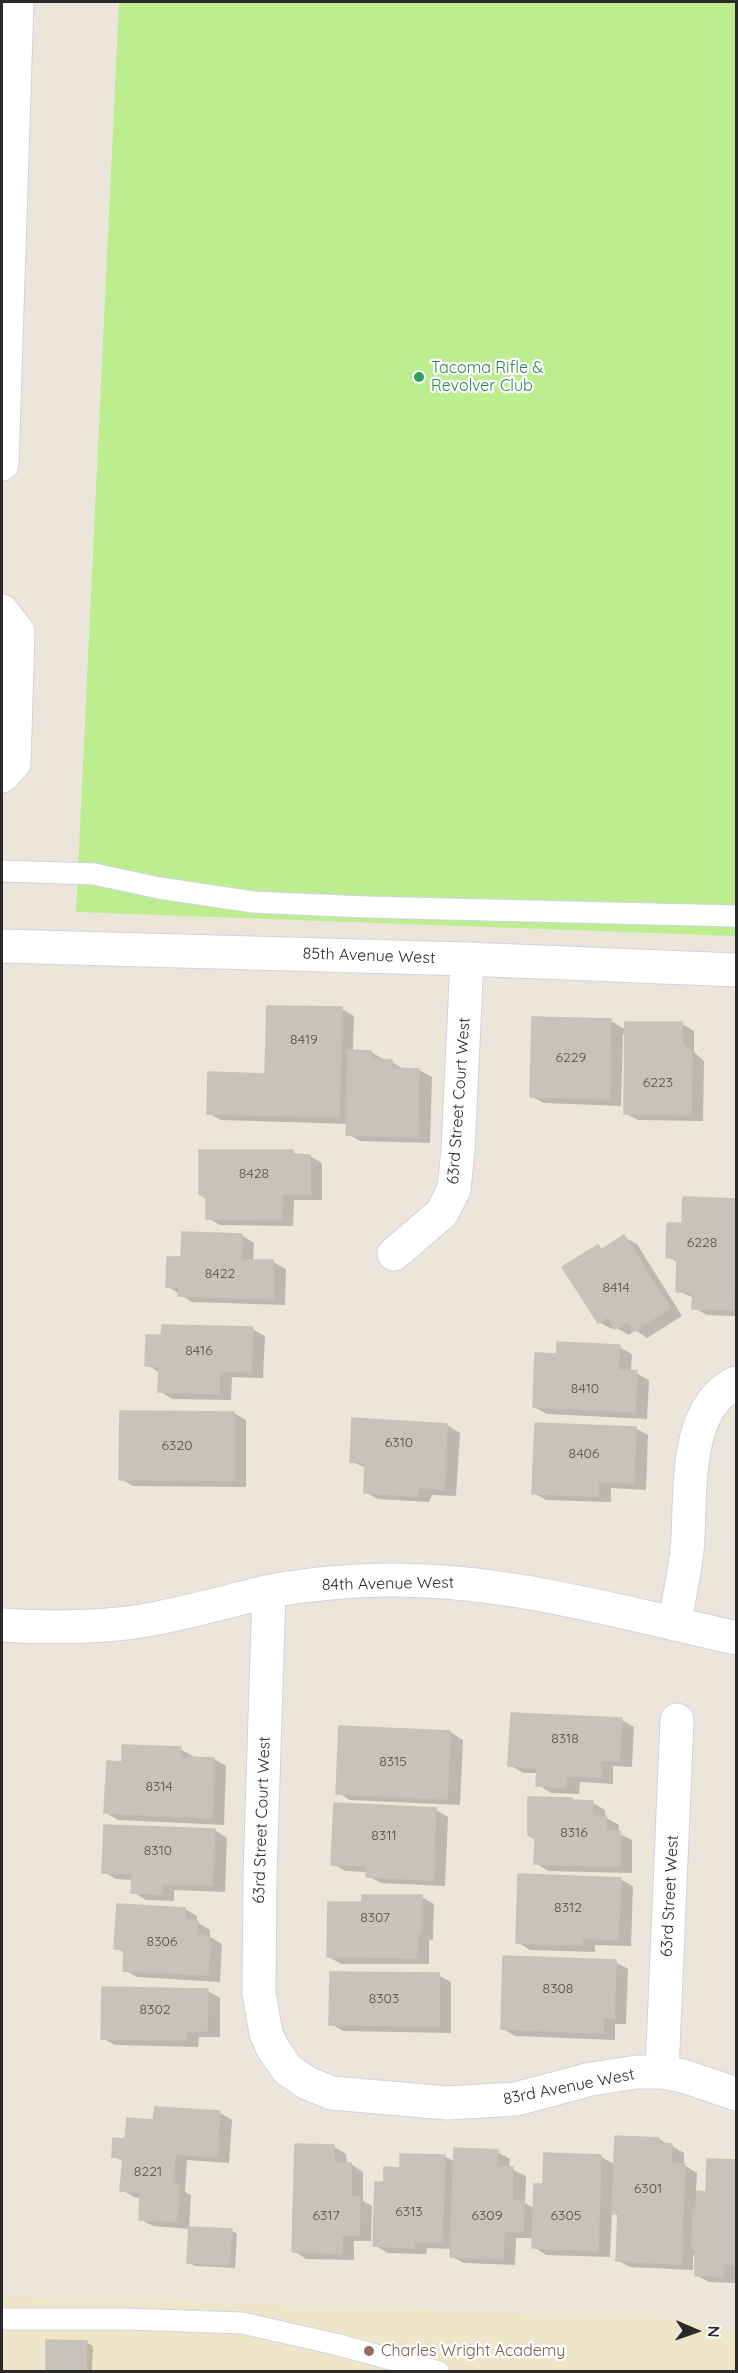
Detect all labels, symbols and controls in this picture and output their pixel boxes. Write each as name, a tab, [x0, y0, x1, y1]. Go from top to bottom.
place label: Tacoma Rifle & Revolver Club	[431, 358, 543, 396]
marker: Tacoma Rifle & Revolver Club	[412, 370, 426, 384]
street label: 85th Avenue West	[302, 944, 436, 968]
street label: 63rd Street Court West	[444, 1017, 474, 1185]
house number: 8419	[290, 1032, 318, 1048]
house number: 6229	[556, 1050, 586, 1066]
house number: 6223	[643, 1075, 673, 1091]
house number: 8428	[239, 1166, 269, 1182]
house number: 6228	[687, 1235, 717, 1251]
house number: 8422	[205, 1266, 235, 1282]
house number: 8414	[602, 1280, 630, 1296]
house number: 8416	[185, 1343, 213, 1359]
house number: 8410	[571, 1381, 599, 1397]
house number: 6310	[385, 1435, 413, 1451]
house number: 6320	[162, 1438, 192, 1454]
house number: 8406	[569, 1446, 599, 1462]
street label: 84th Avenue West	[322, 1573, 454, 1595]
house number: 8318	[551, 1731, 579, 1747]
street label: 63rd Street Court West	[249, 1736, 275, 1904]
house number: 8315	[379, 1754, 407, 1770]
house number: 8314	[145, 1779, 173, 1795]
house number: 8316	[560, 1825, 588, 1841]
house number: 8311	[371, 1828, 397, 1844]
street label: 63rd Street West	[657, 1835, 683, 1957]
house number: 8310	[144, 1843, 172, 1859]
house number: 8312	[554, 1900, 582, 1916]
house number: 8307	[360, 1910, 390, 1926]
house number: 8306	[147, 1934, 177, 1950]
house number: 8308	[543, 1981, 573, 1997]
house number: 8303	[369, 1991, 399, 2007]
house number: 8302	[140, 2002, 170, 2018]
street label: 83rd Avenue West	[502, 2065, 636, 2109]
house number: 8221	[134, 2164, 162, 2180]
house number: 6301	[634, 2181, 662, 2197]
house number: 6313	[395, 2204, 423, 2220]
house number: 6317	[312, 2208, 340, 2224]
house number: 6309	[471, 2208, 503, 2224]
house number: 6305	[551, 2208, 581, 2224]
north arrow	[666, 2301, 726, 2361]
text: N	[704, 2325, 724, 2338]
place label: Charles Wright Academy	[381, 2341, 565, 2361]
marker: Charles Wright Academy	[362, 2344, 376, 2358]

